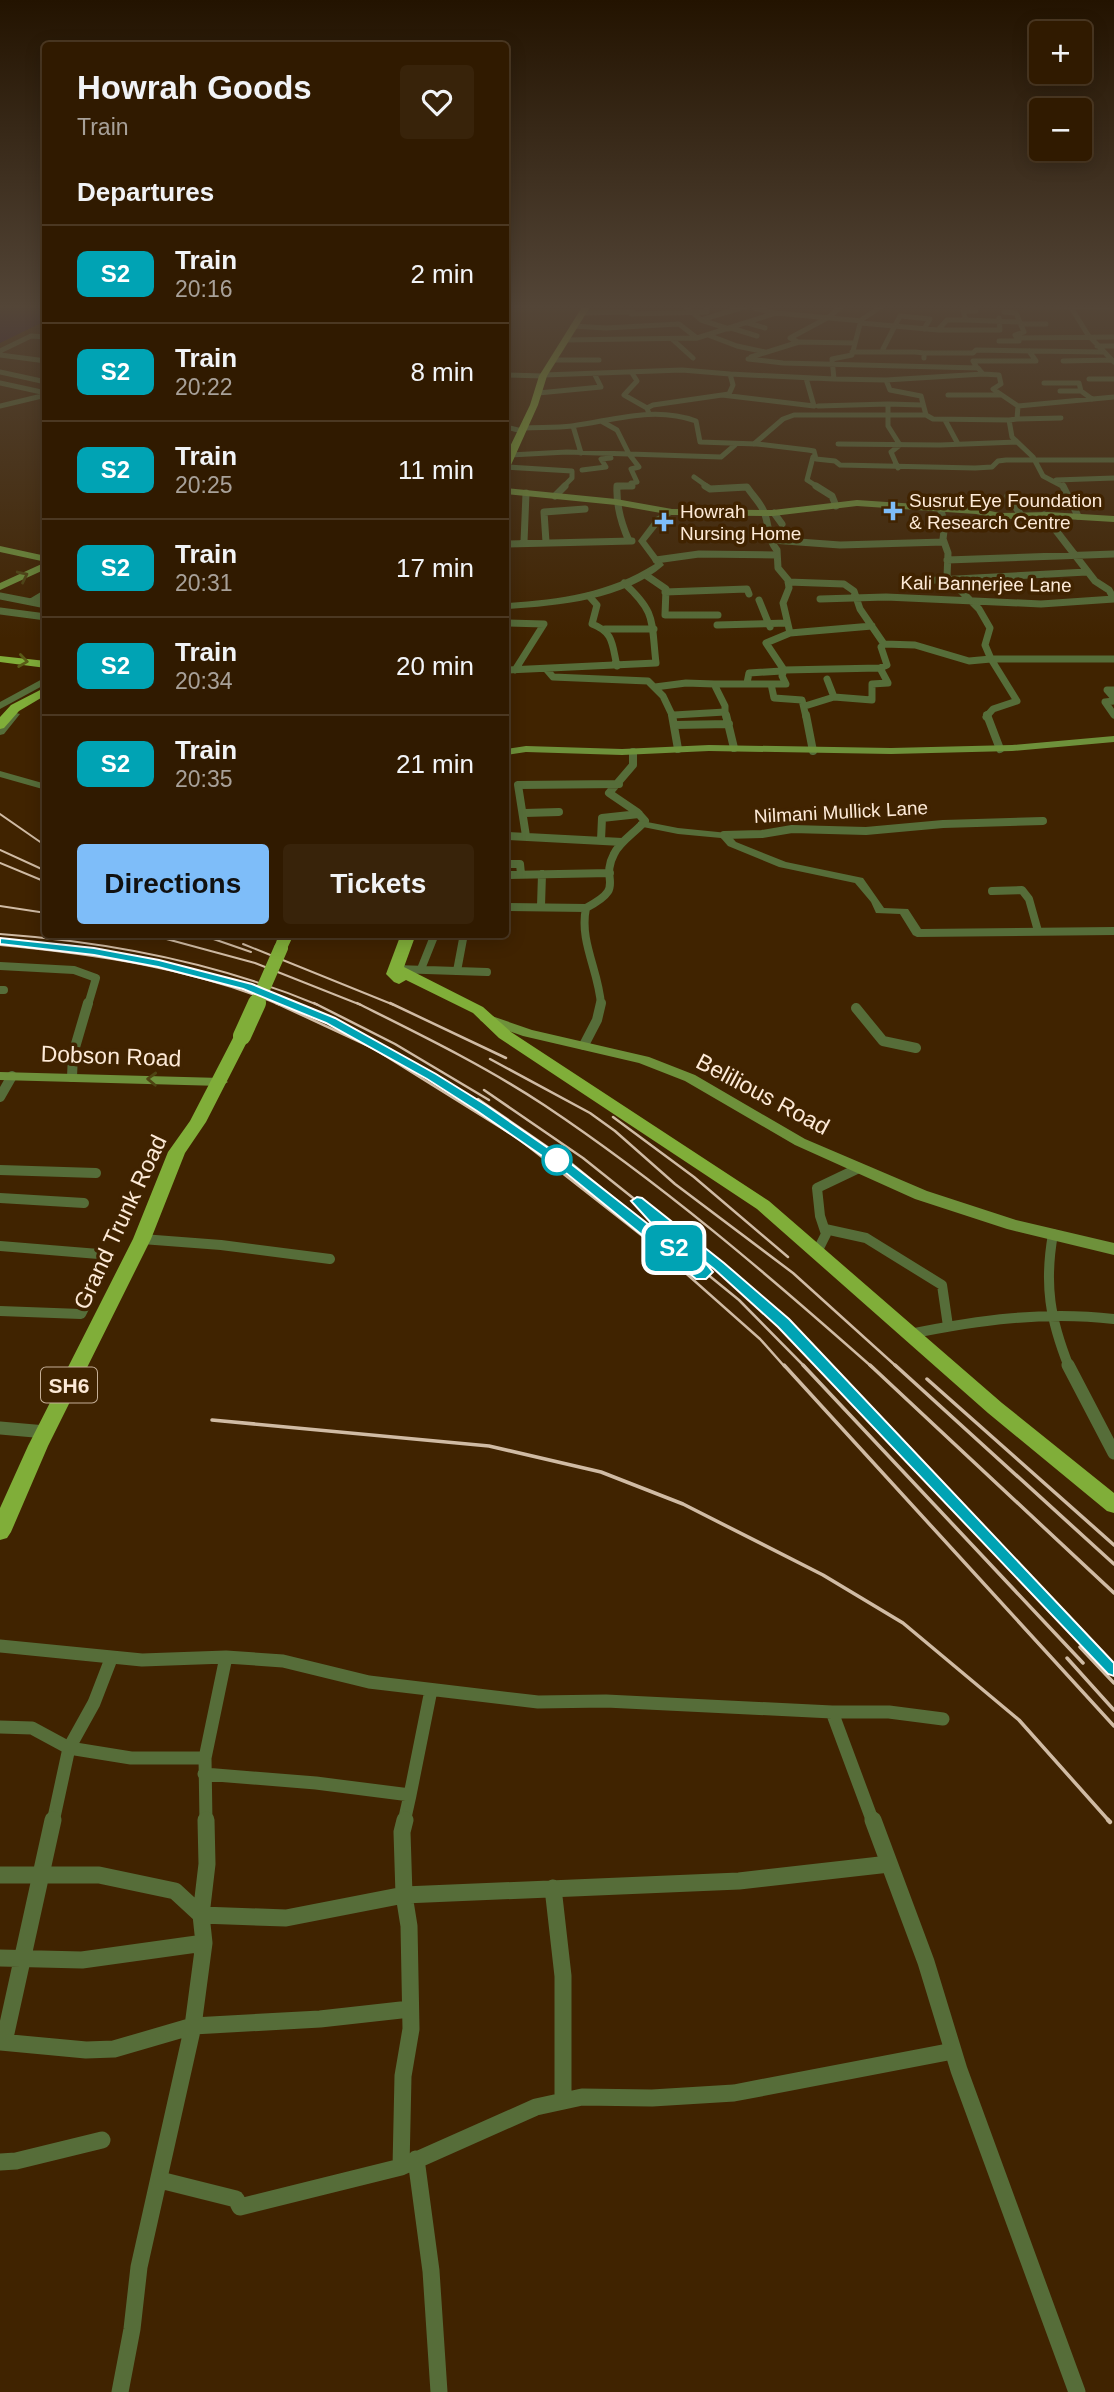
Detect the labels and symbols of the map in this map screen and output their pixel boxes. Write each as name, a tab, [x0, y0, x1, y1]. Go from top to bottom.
place label: Susrut Eye Foundation & Research Centre	[909, 490, 1102, 533]
place label: Howrah Nursing Home	[680, 501, 801, 544]
marker: Susrut Eye Foundation & Research Centre	[883, 501, 903, 521]
marker: Howrah Nursing Home	[654, 512, 674, 532]
one-way arrow	[16, 571, 28, 585]
street label: Kali Bannerjee Lane	[900, 572, 1072, 596]
one-way arrow	[17, 654, 29, 669]
street label: Nilmani Mullick Lane	[753, 797, 929, 827]
street label: Dobson Road	[40, 1041, 182, 1071]
street label: Belilious Road	[692, 1048, 834, 1140]
one-way arrow	[147, 1072, 158, 1087]
street label: Grand Trunk Road	[68, 1131, 172, 1313]
unlabelled marker	[542, 1145, 572, 1175]
line badge: S2	[642, 1225, 706, 1271]
road number: SH6	[41, 1368, 97, 1402]

